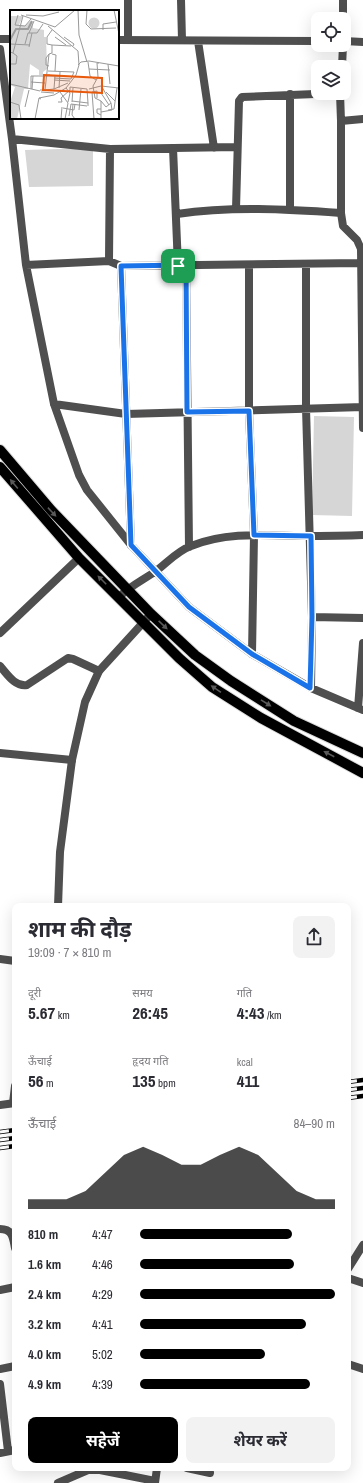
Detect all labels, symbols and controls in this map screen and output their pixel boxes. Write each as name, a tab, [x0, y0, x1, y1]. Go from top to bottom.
inset map	[10, 10, 119, 119]
map controls	[311, 12, 351, 100]
button: locate	[311, 12, 351, 52]
button: layers	[311, 60, 351, 100]
pin	[161, 249, 195, 283]
icon: arrive	[167, 255, 189, 277]
one-way arrow	[10, 479, 19, 490]
one-way arrow	[47, 507, 57, 517]
one-way arrow	[97, 575, 107, 585]
one-way arrow	[158, 620, 168, 629]
one-way arrow	[211, 685, 222, 693]
one-way arrow	[261, 699, 271, 707]
one-way arrow	[323, 751, 335, 758]
text: शाम की दौड़	[28, 914, 132, 944]
button: share	[293, 916, 335, 958]
text: 19:09 · 7 × 810 m	[28, 944, 111, 961]
text: दूरी	[28, 986, 41, 1000]
text: समय	[132, 986, 153, 1000]
text: गति	[237, 986, 252, 1000]
text: 5.67	[28, 1001, 55, 1024]
text: 26:45	[132, 1001, 168, 1024]
text: 4:43	[237, 1001, 265, 1024]
text: km	[55, 1008, 70, 1022]
text: /km	[265, 1008, 282, 1022]
text: ऊँचाई	[28, 1054, 52, 1068]
text: हृदय गति	[132, 1054, 168, 1068]
text: kcal	[237, 1055, 253, 1069]
text: 56	[28, 1069, 44, 1092]
text: 135	[132, 1069, 156, 1092]
text: 411	[237, 1069, 259, 1092]
text: m	[44, 1076, 54, 1090]
text: bpm	[156, 1076, 176, 1090]
text: ऊँचाई	[28, 1115, 56, 1132]
text: 84–90 m	[294, 1115, 335, 1132]
text: 810 m	[28, 1226, 58, 1243]
text: 4:47	[92, 1226, 113, 1243]
text: 1.6 km	[28, 1256, 61, 1273]
text: 4:46	[92, 1256, 113, 1273]
text: 2.4 km	[28, 1286, 61, 1303]
text: 4:29	[92, 1286, 113, 1303]
text: 3.2 km	[28, 1316, 61, 1333]
text: 4:41	[92, 1316, 113, 1333]
text: 4.0 km	[28, 1346, 61, 1363]
text: 5:02	[92, 1346, 113, 1363]
text: 4.9 km	[28, 1376, 61, 1393]
text: 4:39	[92, 1376, 113, 1393]
button: सहेजें	[28, 1417, 178, 1463]
button: शेयर करें	[186, 1417, 335, 1463]

